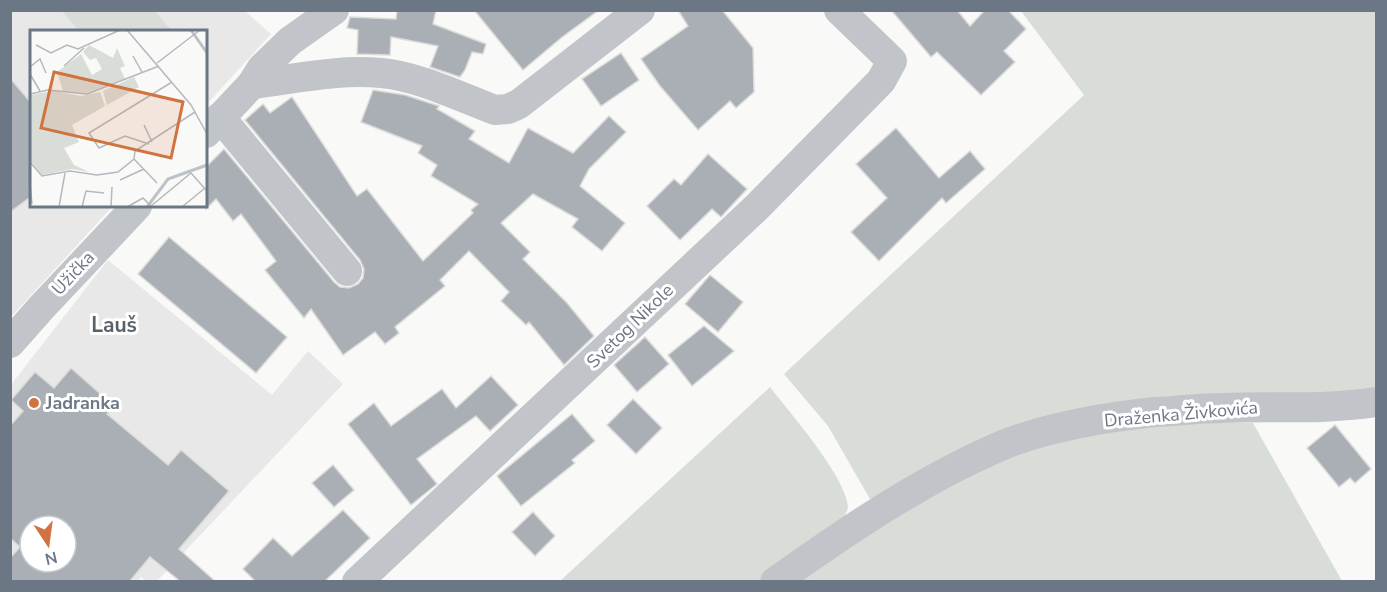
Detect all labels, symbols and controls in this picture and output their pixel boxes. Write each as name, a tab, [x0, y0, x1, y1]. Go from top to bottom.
inset map	[30, 30, 207, 207]
street label: Užička	[46, 246, 100, 300]
street label: Svetog Nikole	[581, 278, 679, 374]
district label: Lauš	[91, 311, 137, 339]
place label: Jadranka	[45, 391, 120, 415]
street label: Draženka Živkovića	[1103, 395, 1259, 433]
marker: Jadranka	[27, 396, 41, 410]
north arrow	[18, 514, 78, 574]
text: N	[43, 546, 59, 570]

